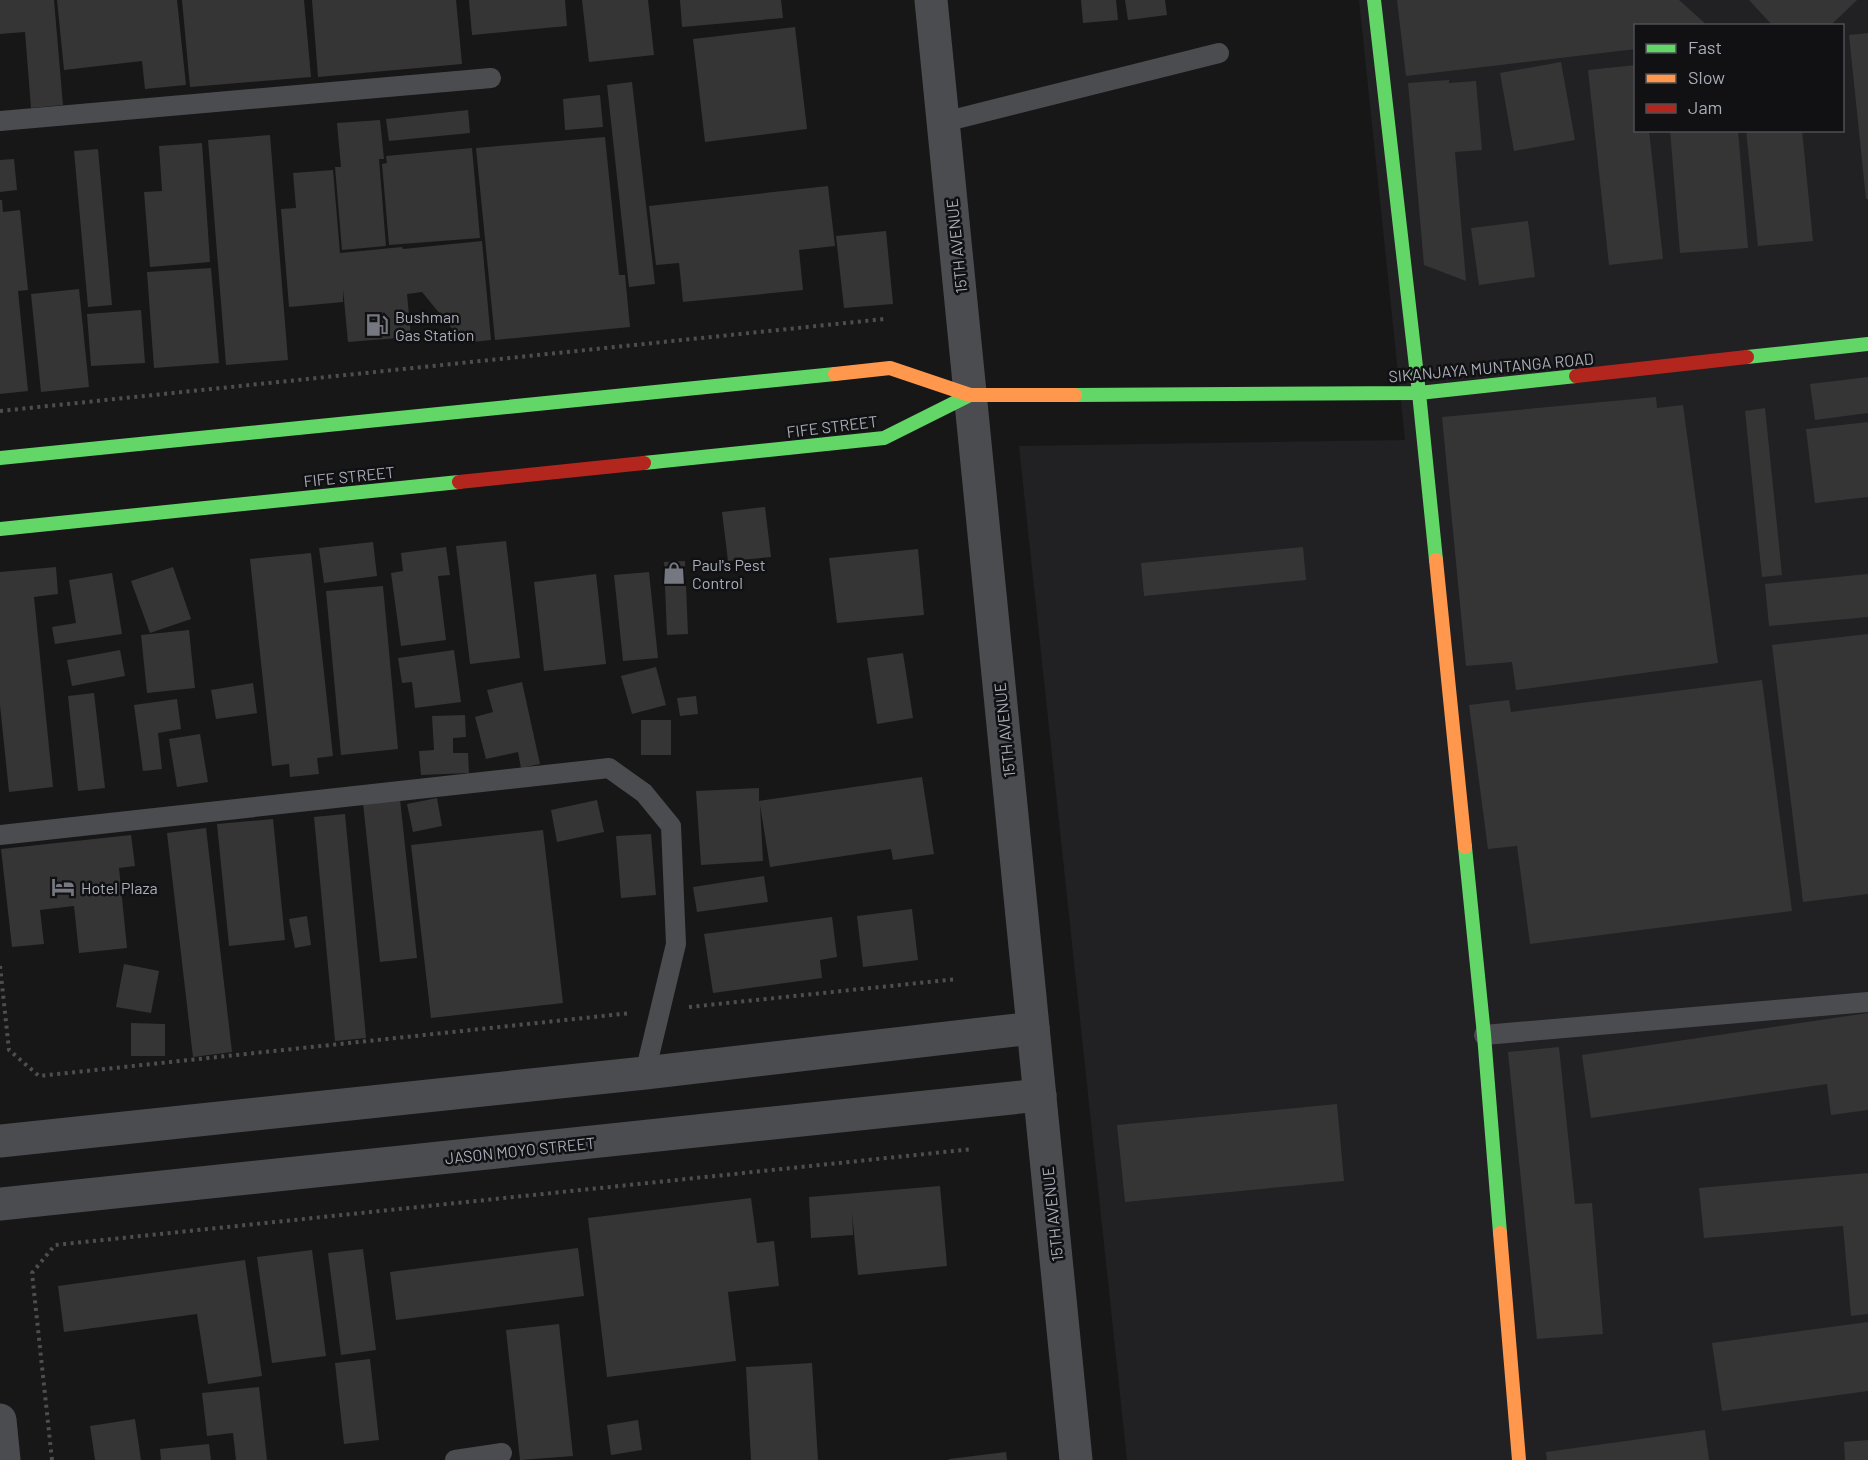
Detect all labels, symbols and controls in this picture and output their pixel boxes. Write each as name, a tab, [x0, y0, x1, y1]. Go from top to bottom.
legend	[1634, 24, 1844, 132]
text: Fast	[1688, 36, 1722, 58]
text: Slow	[1688, 66, 1725, 88]
text: Jam	[1688, 96, 1722, 118]
street label: 15TH AVENUE	[942, 198, 970, 294]
place label: Bushman Gas Station	[395, 307, 474, 344]
fuel station icon: Bushman Gas Station	[364, 312, 390, 338]
street label: SIKANJAYA MUNTANGA ROAD	[1388, 349, 1594, 385]
street label: FIFE STREET	[785, 411, 879, 441]
street label: FIFE STREET	[302, 462, 396, 490]
place label: Paul's Pest Control	[692, 555, 766, 592]
shop icon: Paul's Pest Control	[661, 560, 687, 586]
street label: 15TH AVENUE	[990, 682, 1018, 778]
hotel icon: Hotel Plaza	[50, 874, 76, 900]
place label: Hotel Plaza	[81, 878, 158, 897]
street label: JASON MOYO STREET	[444, 1133, 596, 1167]
street label: 15TH AVENUE	[1038, 1166, 1066, 1262]

